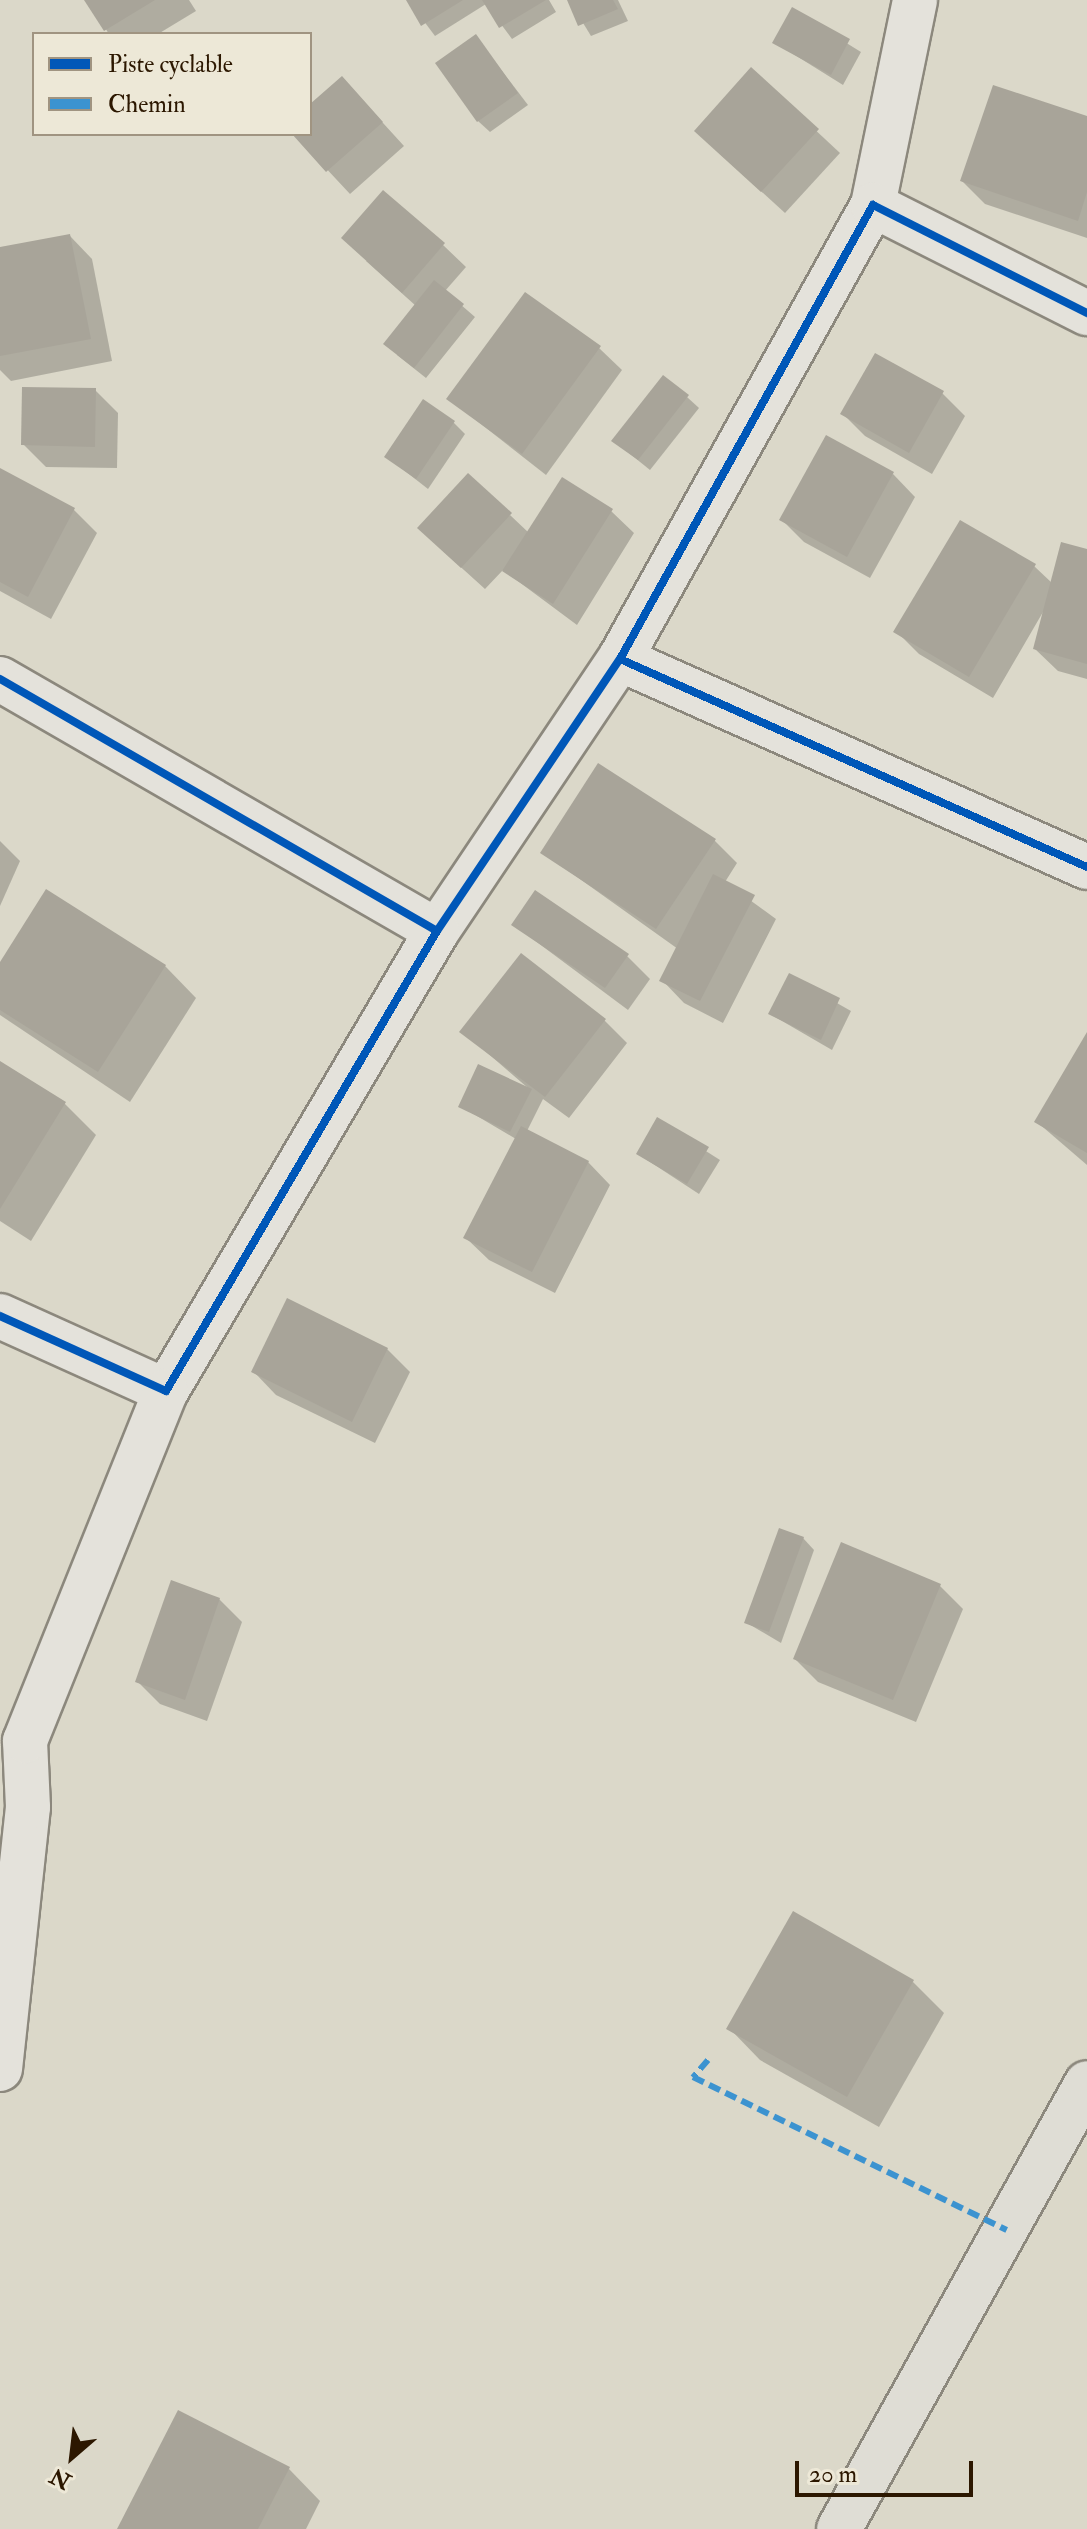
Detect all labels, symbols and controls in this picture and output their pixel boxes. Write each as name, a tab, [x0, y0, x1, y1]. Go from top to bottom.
legend	[32, 32, 312, 136]
text: Piste cyclable	[108, 49, 233, 80]
text: Chemin	[108, 89, 186, 120]
north arrow	[32, 2417, 112, 2497]
scale bar	[799, 2445, 977, 2495]
text: 20 m	[809, 2459, 857, 2490]
text: N	[45, 2461, 76, 2495]

